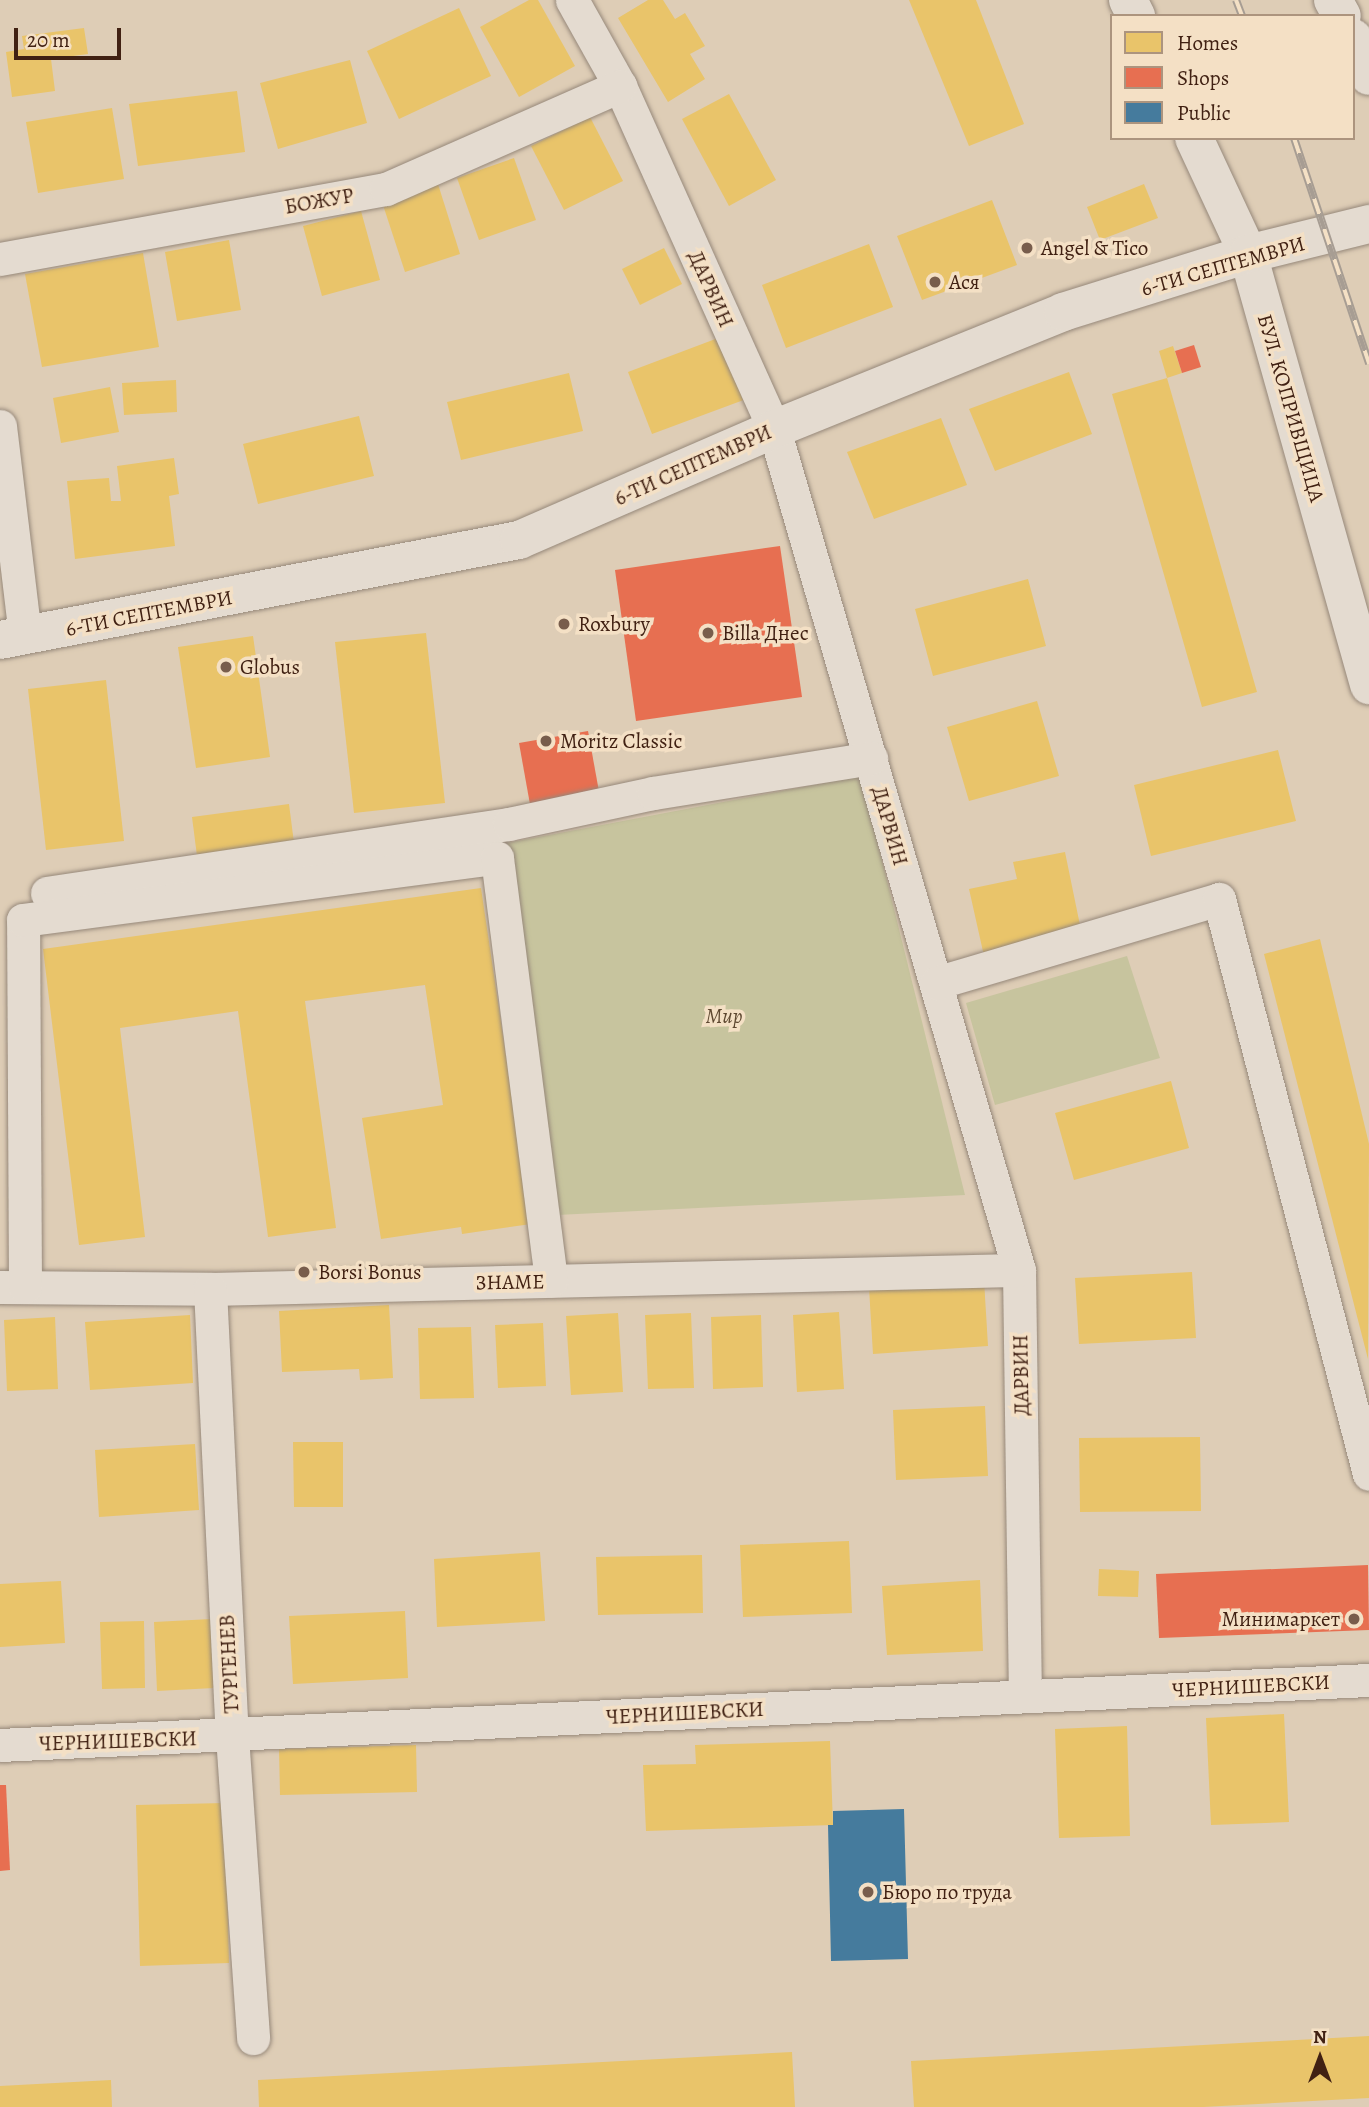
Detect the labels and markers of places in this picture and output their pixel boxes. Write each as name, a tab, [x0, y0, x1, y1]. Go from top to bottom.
place label: Angel & Tico	[1041, 235, 1148, 261]
marker: Angel & Tico	[1019, 240, 1035, 256]
place label: Ася	[949, 269, 980, 295]
marker: Ася	[927, 274, 943, 290]
place label: Roxbury	[578, 611, 650, 637]
marker: Roxbury	[556, 616, 572, 632]
place label: Billa Днес	[722, 620, 809, 646]
marker: Billa Днес	[700, 625, 716, 641]
place label: Globus	[240, 654, 300, 680]
marker: Globus	[218, 659, 234, 675]
place label: Moritz Classic	[560, 728, 682, 754]
marker: Moritz Classic	[538, 733, 554, 749]
place label: Borsi Bonus	[318, 1259, 421, 1285]
marker: Borsi Bonus	[296, 1264, 312, 1280]
place label: Минимаркет	[1221, 1606, 1340, 1632]
marker: Минимаркет	[1346, 1611, 1362, 1627]
place label: Бюро по труда	[882, 1879, 1012, 1905]
marker: Бюро по труда	[860, 1884, 876, 1900]

